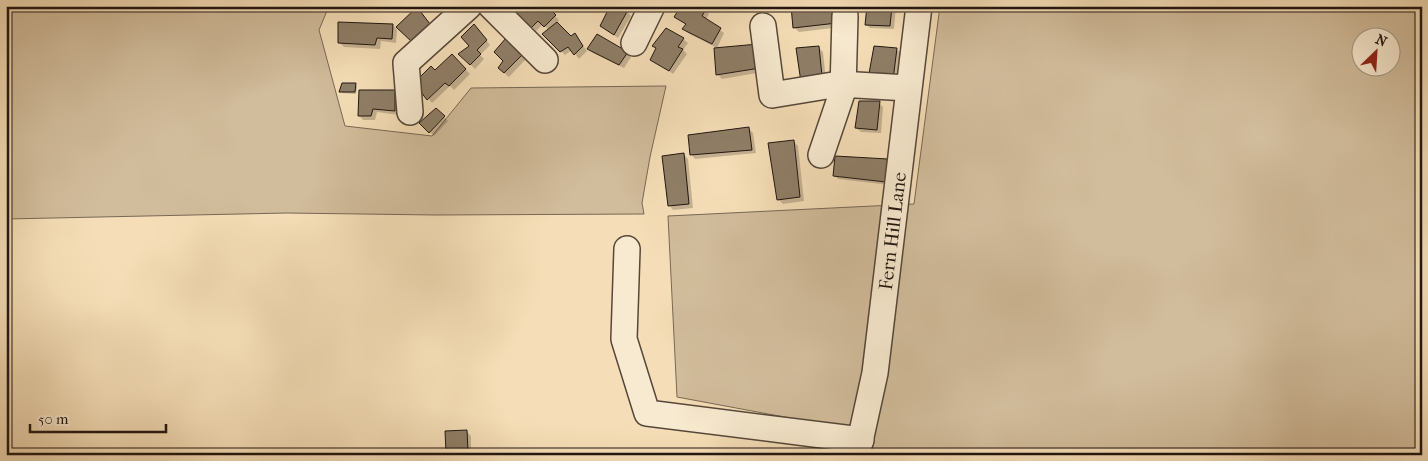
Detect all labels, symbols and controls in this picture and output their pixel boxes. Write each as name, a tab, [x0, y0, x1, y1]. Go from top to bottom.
north arrow	[1350, 28, 1400, 78]
text: N	[1373, 31, 1390, 51]
street label: Fern Hill Lane	[875, 171, 911, 291]
scale bar	[30, 401, 166, 433]
text: 50 m	[38, 410, 69, 428]

